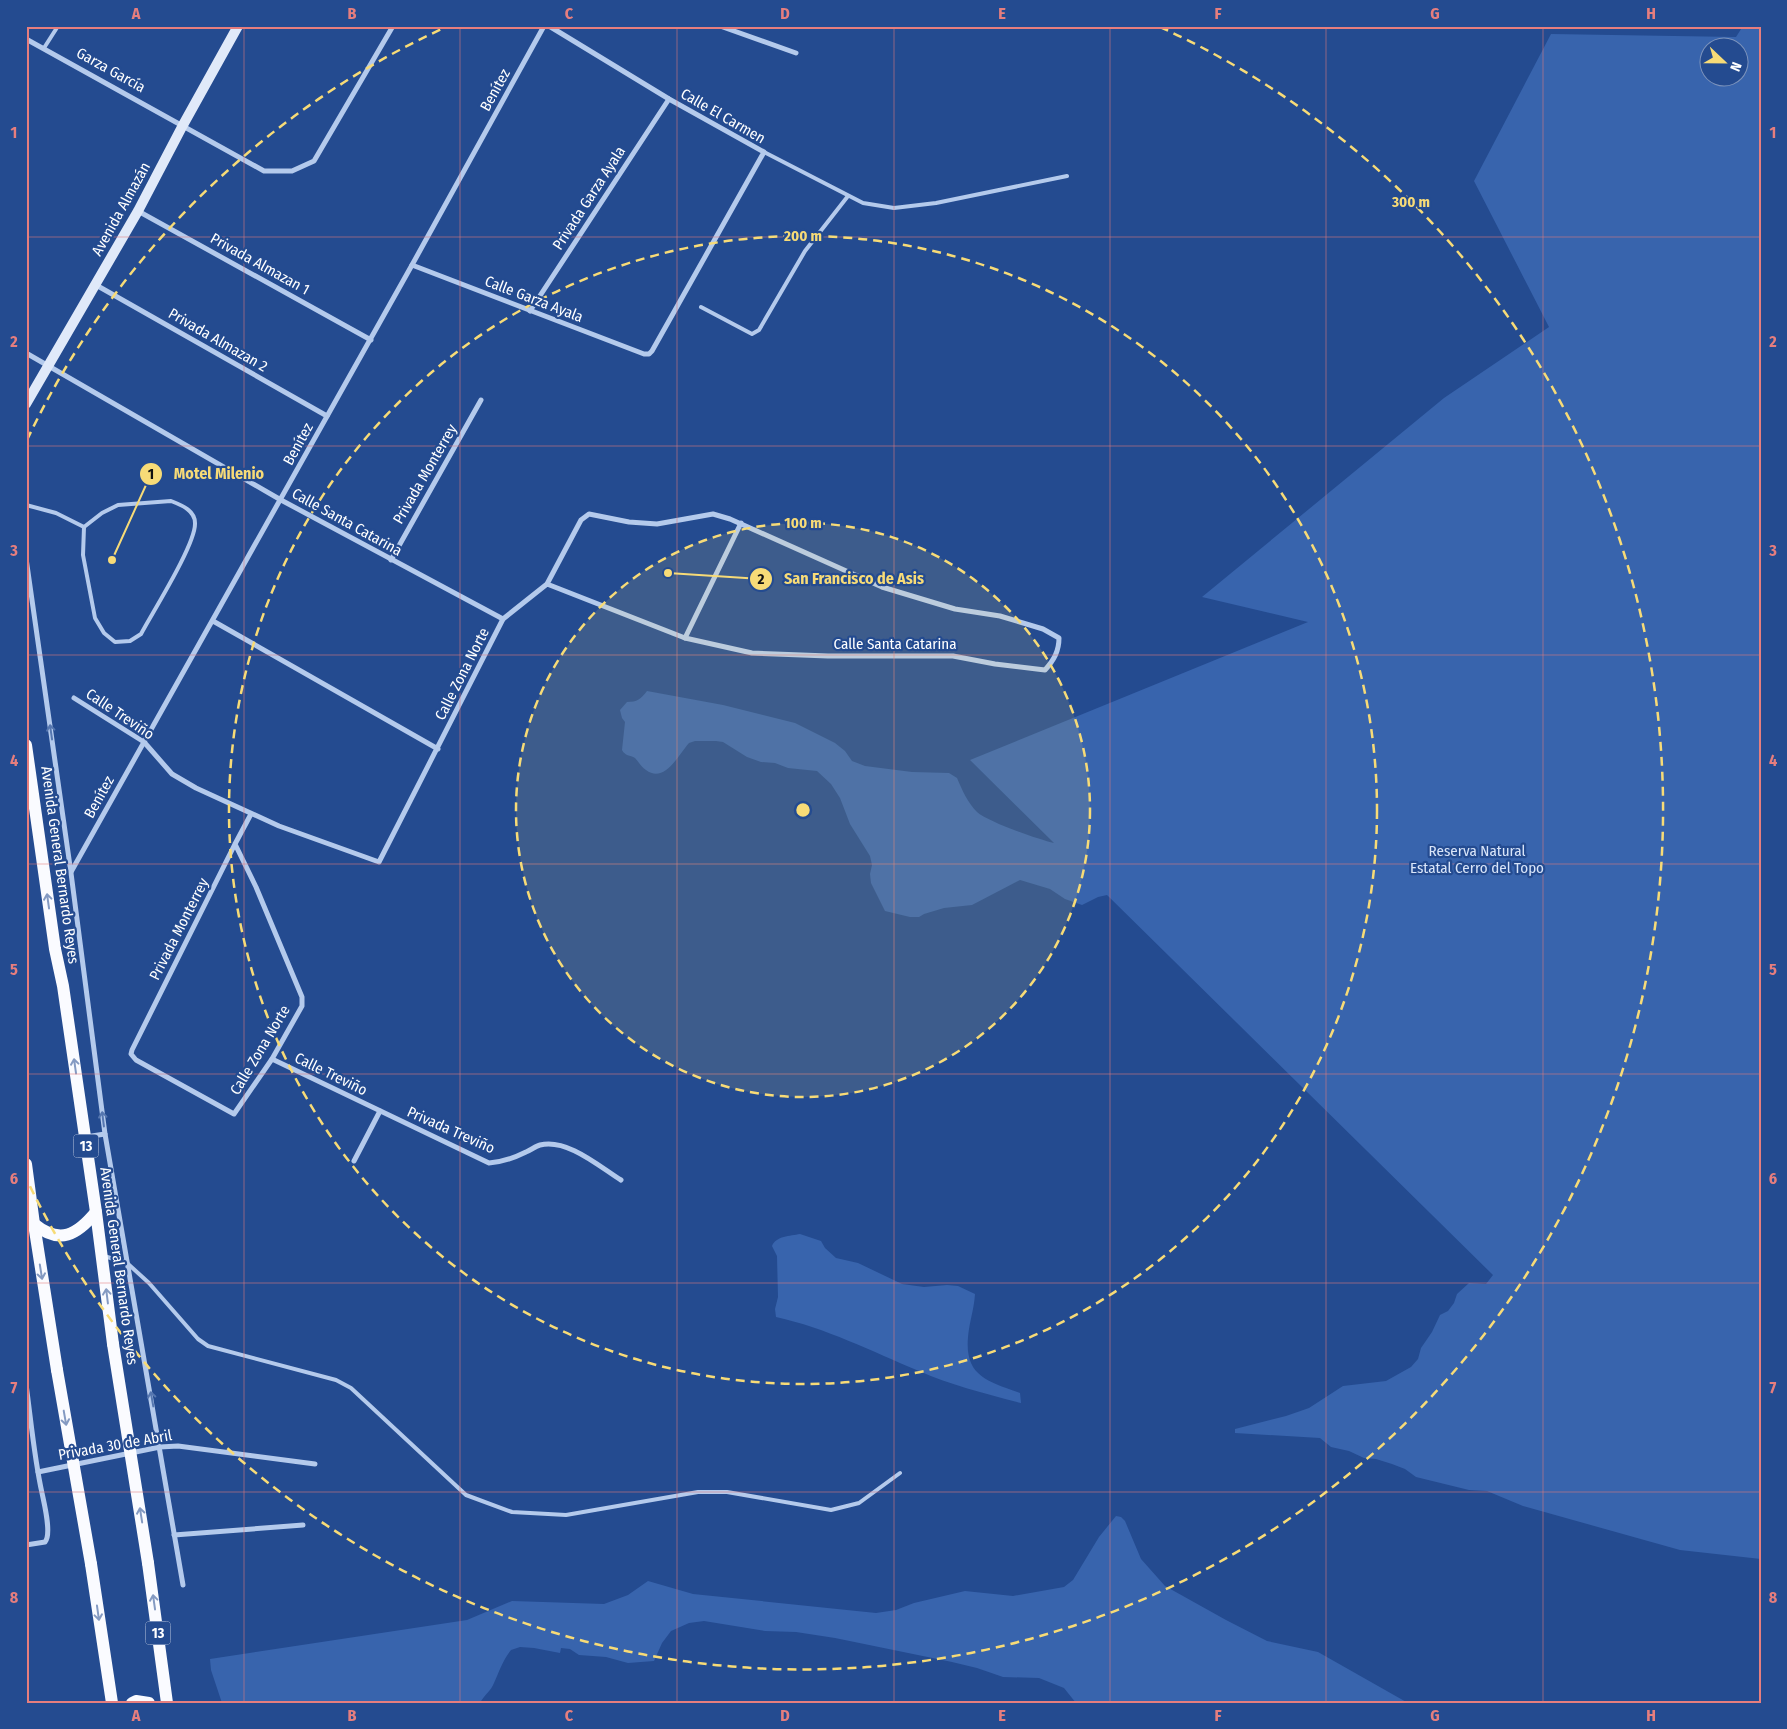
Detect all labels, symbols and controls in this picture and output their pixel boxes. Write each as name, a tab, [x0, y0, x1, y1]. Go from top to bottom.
text: A	[131, 4, 141, 23]
text: B	[348, 4, 357, 23]
text: C	[565, 4, 574, 23]
text: D	[780, 4, 790, 23]
text: E	[998, 4, 1006, 23]
text: F	[1214, 4, 1222, 23]
text: G	[1430, 4, 1440, 23]
text: H	[1646, 4, 1656, 23]
north arrow	[1700, 38, 1750, 88]
street label: Garza García	[73, 44, 149, 96]
text: N	[1726, 60, 1745, 74]
street label: Benítez	[476, 66, 514, 114]
street label: Calle El Carmen	[677, 85, 769, 147]
text: 1	[11, 123, 17, 142]
text: 1	[1770, 123, 1776, 142]
street label: Privada Garza Ayala	[549, 143, 629, 253]
street label: Avenida Almazán	[88, 159, 154, 259]
text: 300 m	[1391, 193, 1430, 211]
text: 200 m	[783, 227, 822, 245]
street label: Privada Almazan 1	[207, 229, 313, 299]
street label: Calle Garza Ayala	[482, 272, 586, 326]
street label: Privada Almazan 2	[165, 304, 271, 376]
text: 2	[9, 332, 18, 351]
text: 2	[1768, 332, 1777, 351]
street label: Benítez	[279, 420, 317, 468]
street label: Privada Monterrey	[389, 421, 461, 527]
callout: Motel Milenio	[139, 458, 274, 489]
text: Motel Milenio	[174, 464, 265, 483]
text: 1	[148, 465, 154, 483]
street label: Calle Santa Catarina	[289, 484, 405, 560]
text: 100 m	[784, 514, 822, 532]
text: 3	[9, 541, 18, 560]
text: 3	[1768, 541, 1777, 560]
callout: San Francisco de Asis	[749, 563, 934, 594]
text: San Francisco de Asis	[784, 569, 924, 588]
text: 2	[757, 570, 765, 588]
street label: Calle Zona Norte	[431, 625, 493, 723]
street label: Calle Santa Catarina	[833, 635, 957, 653]
street label: Calle Treviño	[82, 685, 158, 743]
one-way arrow	[45, 724, 55, 740]
text: 4	[10, 751, 18, 770]
text: 4	[1769, 751, 1777, 770]
street label: Avenida General Bernardo Reyes	[37, 765, 83, 965]
street label: Benítez	[80, 773, 118, 821]
centre of rings	[794, 801, 812, 819]
park label: Reserva Natural Estatal Cerro del Topo	[1410, 842, 1544, 877]
street label: Privada Monterrey	[146, 875, 213, 983]
one-way arrow	[43, 893, 53, 909]
text: 5	[10, 960, 18, 979]
text: 5	[1769, 960, 1777, 979]
street label: Calle Zona Norte	[226, 1002, 294, 1098]
street label: Calle Treviño	[292, 1049, 370, 1099]
one-way arrow	[69, 1058, 79, 1074]
street label: Privada Treviño	[404, 1103, 498, 1157]
one-way arrow	[98, 1111, 108, 1127]
road number: 13	[74, 1134, 98, 1158]
street label: Avenida General Bernardo Reyes	[96, 1166, 142, 1366]
text: 6	[10, 1169, 18, 1188]
text: 6	[1769, 1169, 1777, 1188]
one-way arrow	[37, 1263, 47, 1279]
one-way arrow	[102, 1288, 112, 1304]
text: 7	[11, 1378, 18, 1397]
text: 7	[1770, 1378, 1777, 1397]
one-way arrow	[146, 1392, 156, 1408]
one-way arrow	[61, 1409, 71, 1425]
street label: Privada 30 de Abril	[57, 1426, 173, 1464]
one-way arrow	[135, 1507, 145, 1523]
text: 8	[10, 1588, 19, 1607]
text: 8	[1769, 1588, 1778, 1607]
one-way arrow	[148, 1595, 158, 1611]
one-way arrow	[94, 1604, 104, 1620]
road number: 13	[146, 1622, 170, 1645]
text: A	[131, 1706, 141, 1725]
text: B	[348, 1706, 357, 1725]
text: C	[565, 1706, 574, 1725]
text: D	[780, 1706, 790, 1725]
text: E	[998, 1706, 1006, 1725]
text: F	[1214, 1706, 1222, 1725]
text: G	[1430, 1706, 1440, 1725]
text: H	[1646, 1706, 1656, 1725]

